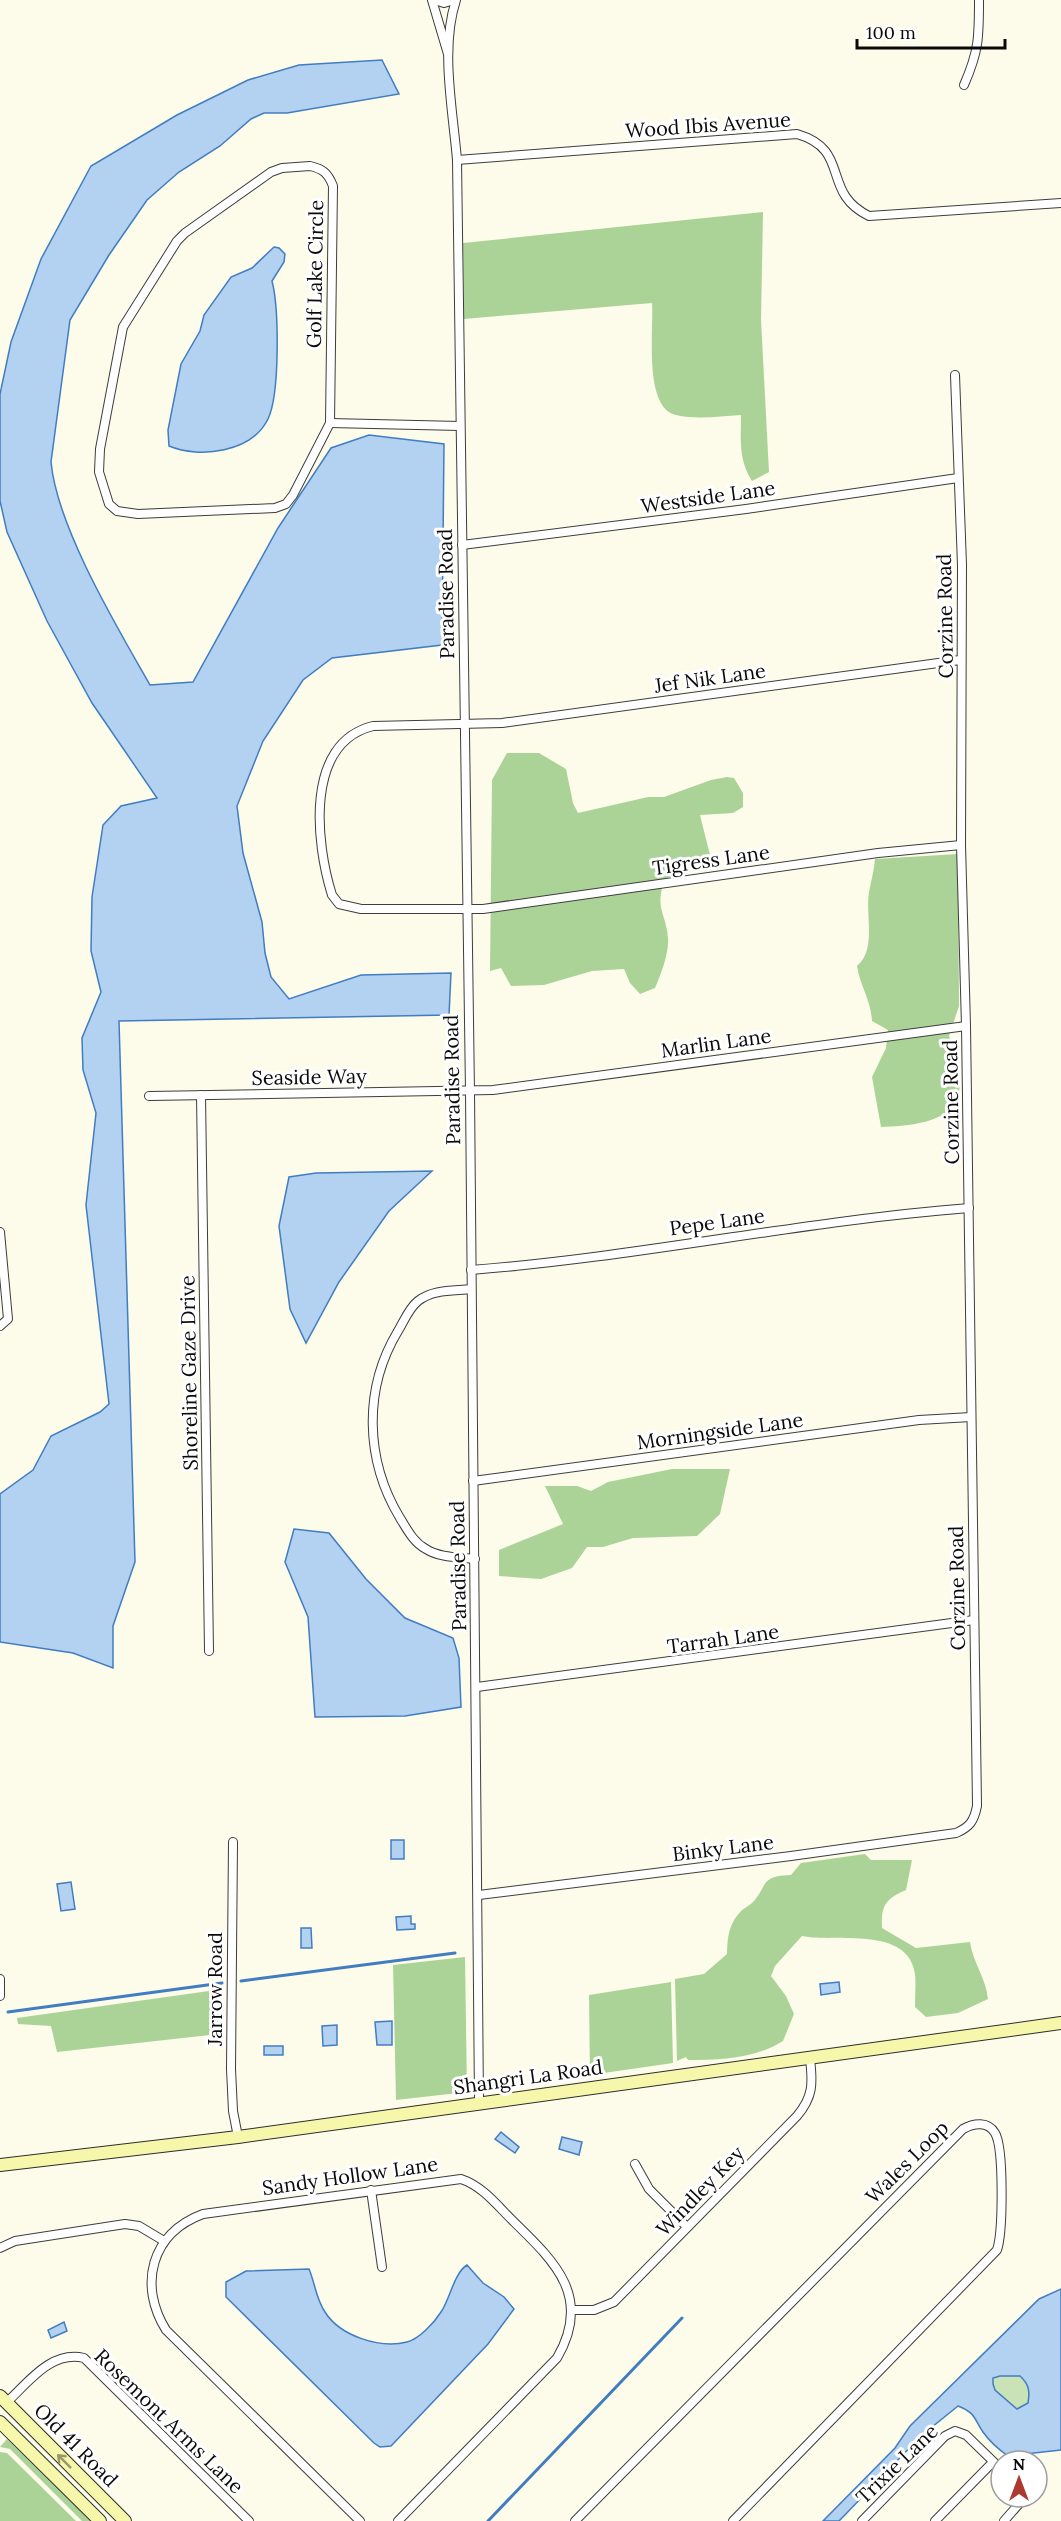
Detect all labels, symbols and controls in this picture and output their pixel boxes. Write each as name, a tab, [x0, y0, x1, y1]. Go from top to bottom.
scale bar	[857, 12, 1006, 50]
text: 100 m	[866, 21, 916, 44]
street label: Wood Ibis Avenue	[624, 106, 792, 143]
street label: Golf Lake Circle	[301, 199, 328, 348]
street label: Westside Lane	[639, 475, 777, 518]
street label: Paradise Road	[432, 529, 459, 659]
street label: Corzine Road	[931, 553, 958, 679]
street label: Jef Nik Lane	[652, 657, 767, 698]
street label: Tigress Lane	[651, 839, 771, 880]
street label: Paradise Road	[438, 1015, 465, 1145]
street label: Marlin Lane	[659, 1022, 773, 1063]
street label: Corzine Road	[937, 1039, 964, 1165]
street label: Seaside Way	[251, 1063, 367, 1090]
street label: Pepe Lane	[668, 1202, 766, 1241]
street label: Shoreline Gaze Drive	[174, 1275, 203, 1471]
street label: Morningside Lane	[635, 1406, 805, 1455]
street label: Paradise Road	[444, 1501, 471, 1631]
street label: Corzine Road	[943, 1525, 970, 1651]
street label: Tarrah Lane	[665, 1618, 781, 1659]
street label: Binky Lane	[671, 1829, 775, 1866]
street label: Jarrow Road	[202, 1932, 227, 2047]
street label: Shangri La Road	[452, 2054, 604, 2099]
street label: Wales Loop	[860, 2115, 953, 2208]
street label: Windley Key	[650, 2140, 749, 2241]
street label: Sandy Hollow Lane	[260, 2151, 440, 2200]
street label: Rosemont Arms Lane	[90, 2343, 249, 2498]
street label: Old 41 Road	[29, 2398, 124, 2492]
street label: Trixie Lane	[850, 2418, 943, 2509]
north arrow	[989, 2449, 1049, 2509]
one-way arrow	[57, 2454, 72, 2469]
text: N	[1013, 2454, 1025, 2474]

